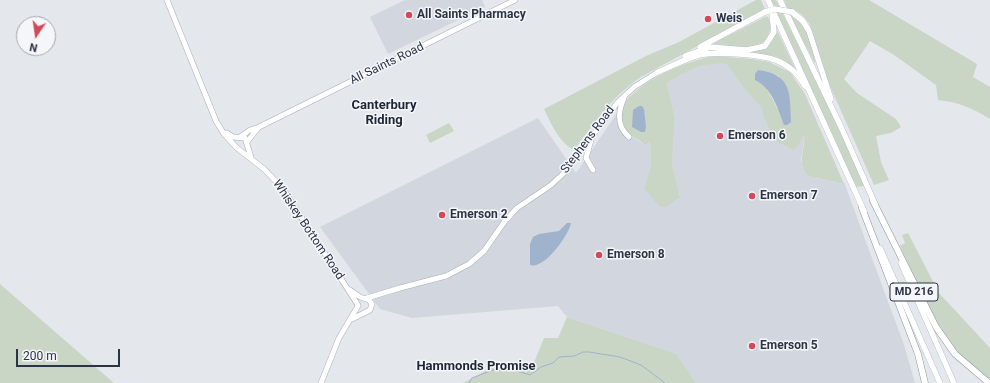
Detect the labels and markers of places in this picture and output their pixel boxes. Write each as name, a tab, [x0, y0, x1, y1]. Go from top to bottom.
place label: All Saints Pharmacy	[417, 8, 526, 22]
marker: All Saints Pharmacy	[404, 10, 414, 20]
place label: Weis	[716, 12, 742, 26]
marker: Weis	[703, 14, 713, 24]
place label: Emerson 6	[728, 129, 786, 143]
marker: Emerson 6	[715, 131, 725, 141]
place label: Emerson 7	[760, 189, 818, 203]
marker: Emerson 7	[747, 191, 757, 201]
place label: Emerson 2	[450, 208, 508, 222]
marker: Emerson 2	[437, 210, 447, 220]
place label: Emerson 8	[607, 248, 665, 262]
marker: Emerson 8	[594, 250, 604, 260]
place label: Emerson 5	[760, 339, 818, 353]
marker: Emerson 5	[747, 341, 757, 351]

